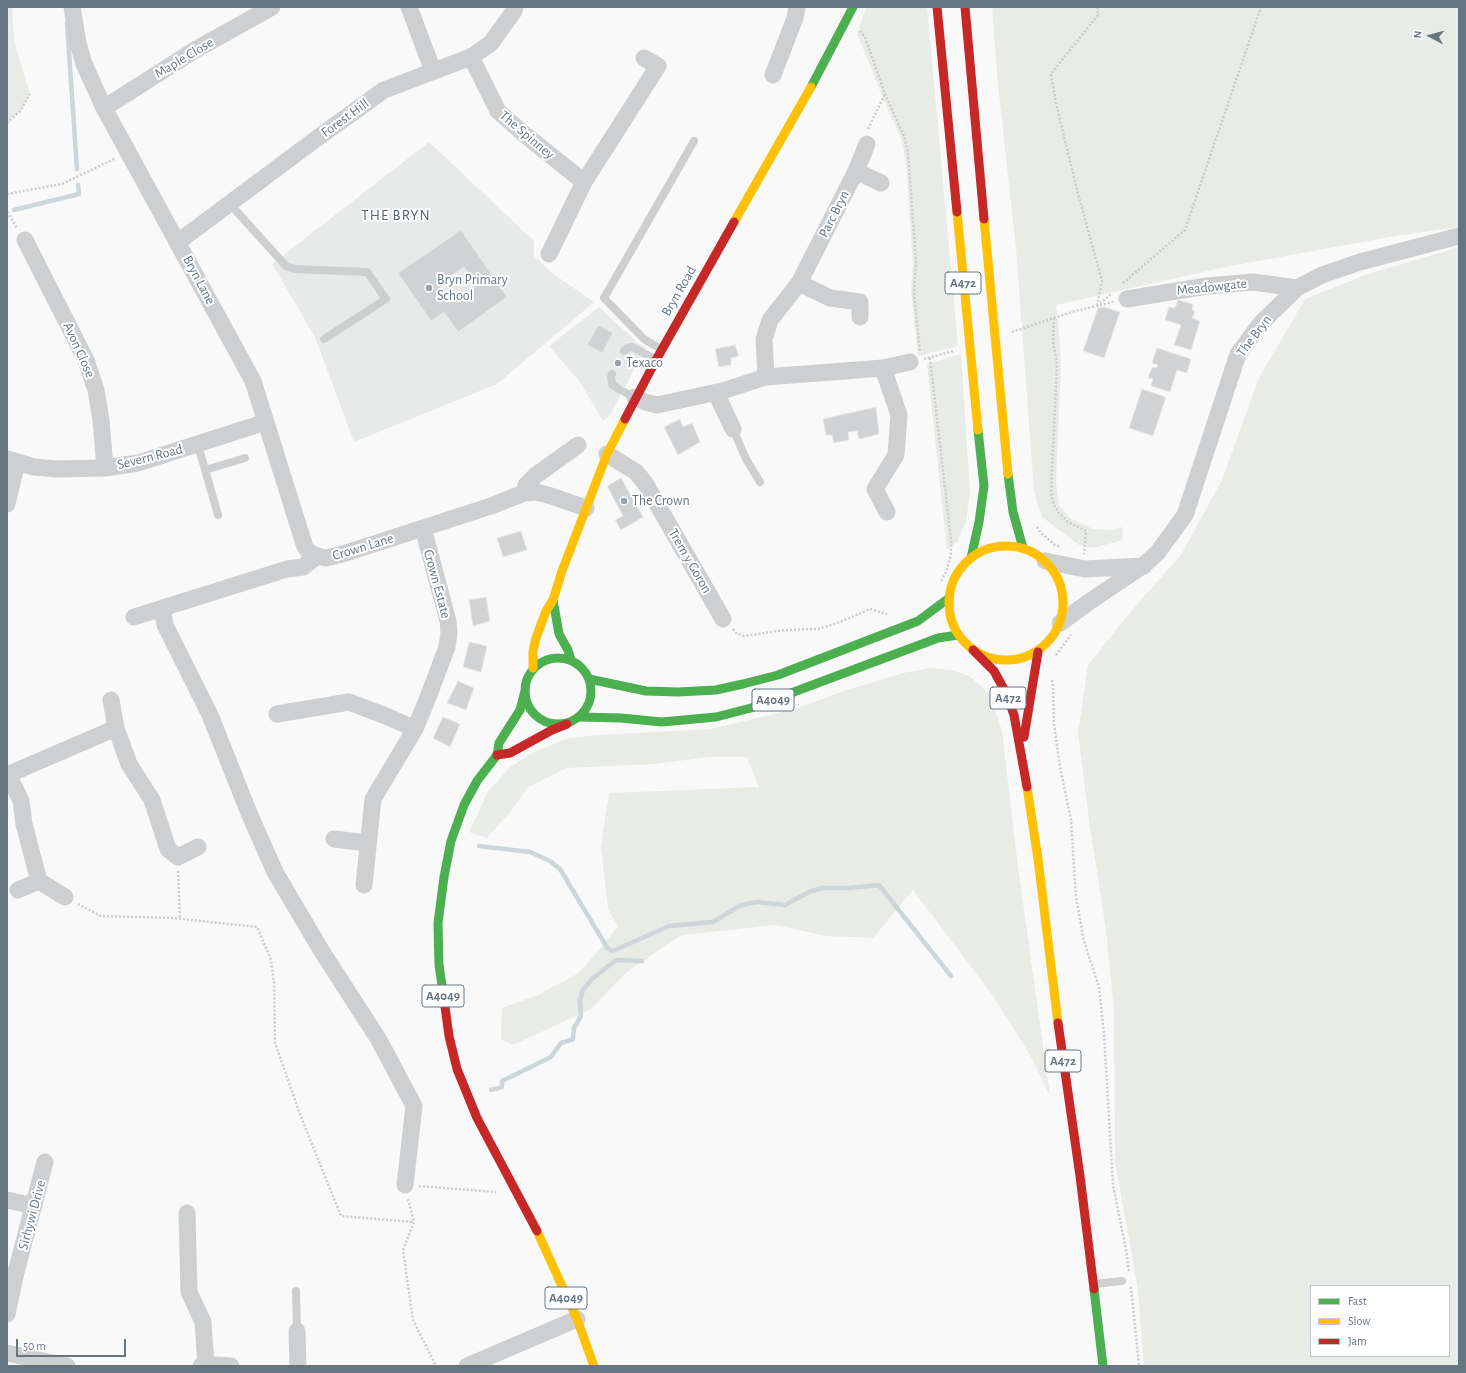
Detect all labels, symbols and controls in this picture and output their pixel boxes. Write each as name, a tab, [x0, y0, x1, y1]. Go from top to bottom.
north arrow	[1410, 16, 1450, 56]
text: N	[1412, 30, 1423, 39]
street label: Maple Close	[151, 34, 217, 82]
street label: Forest Hill	[318, 95, 372, 141]
street label: The Spinney	[496, 107, 558, 163]
street label: Parc Bryn	[815, 188, 853, 240]
district label: THE BRYN	[361, 206, 431, 224]
street label: Bryn Lane	[179, 252, 219, 308]
street label: Bryn Road	[658, 263, 700, 319]
place label: Bryn Primary School	[437, 272, 508, 304]
road number: A472	[945, 272, 981, 294]
street label: Meadowgate	[1176, 275, 1248, 299]
marker: Bryn Primary School	[424, 283, 434, 293]
street label: The Bryn	[1233, 312, 1275, 360]
street label: Avon Close	[59, 320, 99, 380]
place label: Texaco	[626, 355, 663, 371]
marker: Texaco	[613, 358, 623, 368]
street label: Severn Road	[116, 441, 184, 473]
place label: The Crown	[632, 493, 690, 509]
marker: The Crown	[619, 496, 629, 506]
street label: Trem y Goron	[665, 526, 715, 596]
street label: Crown Lane	[330, 530, 396, 564]
street label: Crown Estate	[420, 548, 454, 620]
road number: A472	[990, 687, 1026, 709]
road number: A4049	[752, 689, 794, 711]
road number: A4049	[422, 985, 464, 1007]
road number: A472	[1045, 1050, 1081, 1072]
street label: Sirhywi Drive	[15, 1178, 49, 1252]
legend	[1310, 1285, 1450, 1357]
road number: A4049	[545, 1287, 587, 1309]
text: Fast	[1348, 1295, 1367, 1307]
text: Slow	[1348, 1315, 1370, 1327]
scale bar	[18, 1331, 128, 1357]
text: Jam	[1348, 1335, 1367, 1347]
text: 50 m	[23, 1340, 46, 1352]

